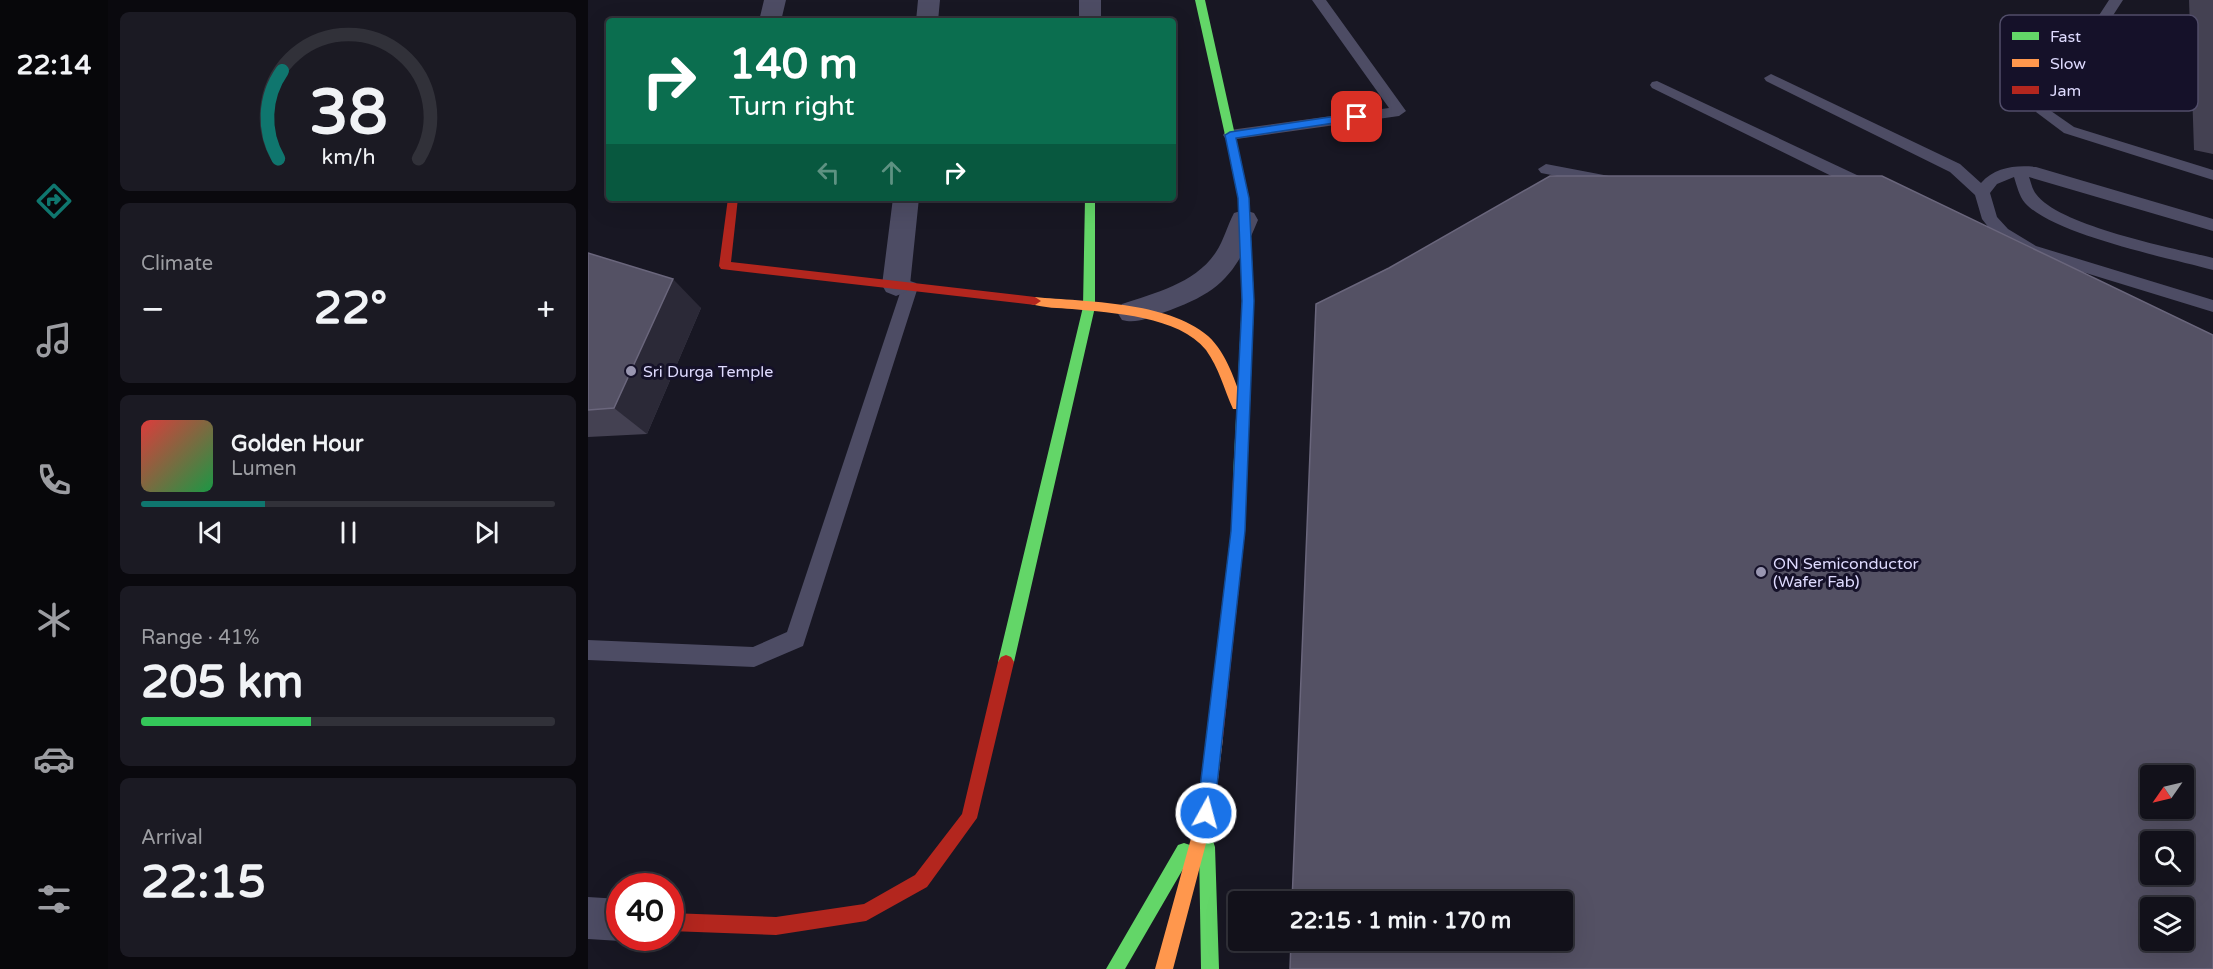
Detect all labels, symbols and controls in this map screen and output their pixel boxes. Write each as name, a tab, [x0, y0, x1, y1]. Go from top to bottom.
legend	[2000, 15, 2198, 111]
text: Fast	[2050, 27, 2081, 47]
text: 140 m	[729, 39, 858, 90]
icon: right	[630, 42, 708, 120]
text: 22:14	[17, 49, 91, 82]
text: Slow	[2050, 54, 2086, 74]
text: 38	[309, 76, 387, 151]
text: Jam	[2050, 81, 2081, 101]
text: Turn right	[729, 90, 855, 123]
pin	[1331, 91, 1382, 142]
icon: arrive	[1340, 100, 1373, 133]
text: km/h	[321, 144, 375, 170]
icon: left	[812, 156, 845, 189]
icon: ahead	[875, 156, 908, 189]
icon: right	[938, 156, 971, 189]
icon: directions	[33, 180, 75, 222]
text: Climate	[141, 252, 213, 276]
text: 22°	[314, 282, 387, 336]
text: −	[141, 290, 165, 329]
text: +	[536, 290, 555, 329]
icon: music	[33, 319, 75, 361]
place label: Sri Durga Temple	[643, 362, 773, 382]
marker: Sri Durga Temple	[624, 364, 638, 378]
text: Golden Hour	[231, 431, 363, 457]
text: Lumen	[231, 457, 297, 481]
icon: phone	[33, 459, 75, 501]
icon: previous	[194, 516, 227, 549]
icon: pause	[332, 516, 365, 549]
icon: next	[470, 516, 503, 549]
place label: ON Semiconductor (Wafer Fab)	[1773, 554, 1920, 592]
marker: ON Semiconductor (Wafer Fab)	[1754, 565, 1768, 579]
icon: climate	[33, 599, 75, 641]
text: Range · 41%	[141, 626, 260, 650]
text: 205 km	[141, 656, 303, 710]
icon: car	[33, 738, 75, 780]
north arrow	[2140, 765, 2194, 819]
map controls	[2140, 765, 2194, 951]
position arrow	[1174, 781, 1238, 845]
text: Arrival	[141, 826, 203, 850]
button: search	[2140, 831, 2194, 885]
text: 22:15	[141, 856, 266, 910]
speed limit sign: 40	[606, 873, 684, 951]
icon: filters	[33, 878, 75, 920]
button: layers	[2140, 897, 2194, 951]
text: 22:15 · 1 min · 170 m	[1290, 908, 1511, 934]

